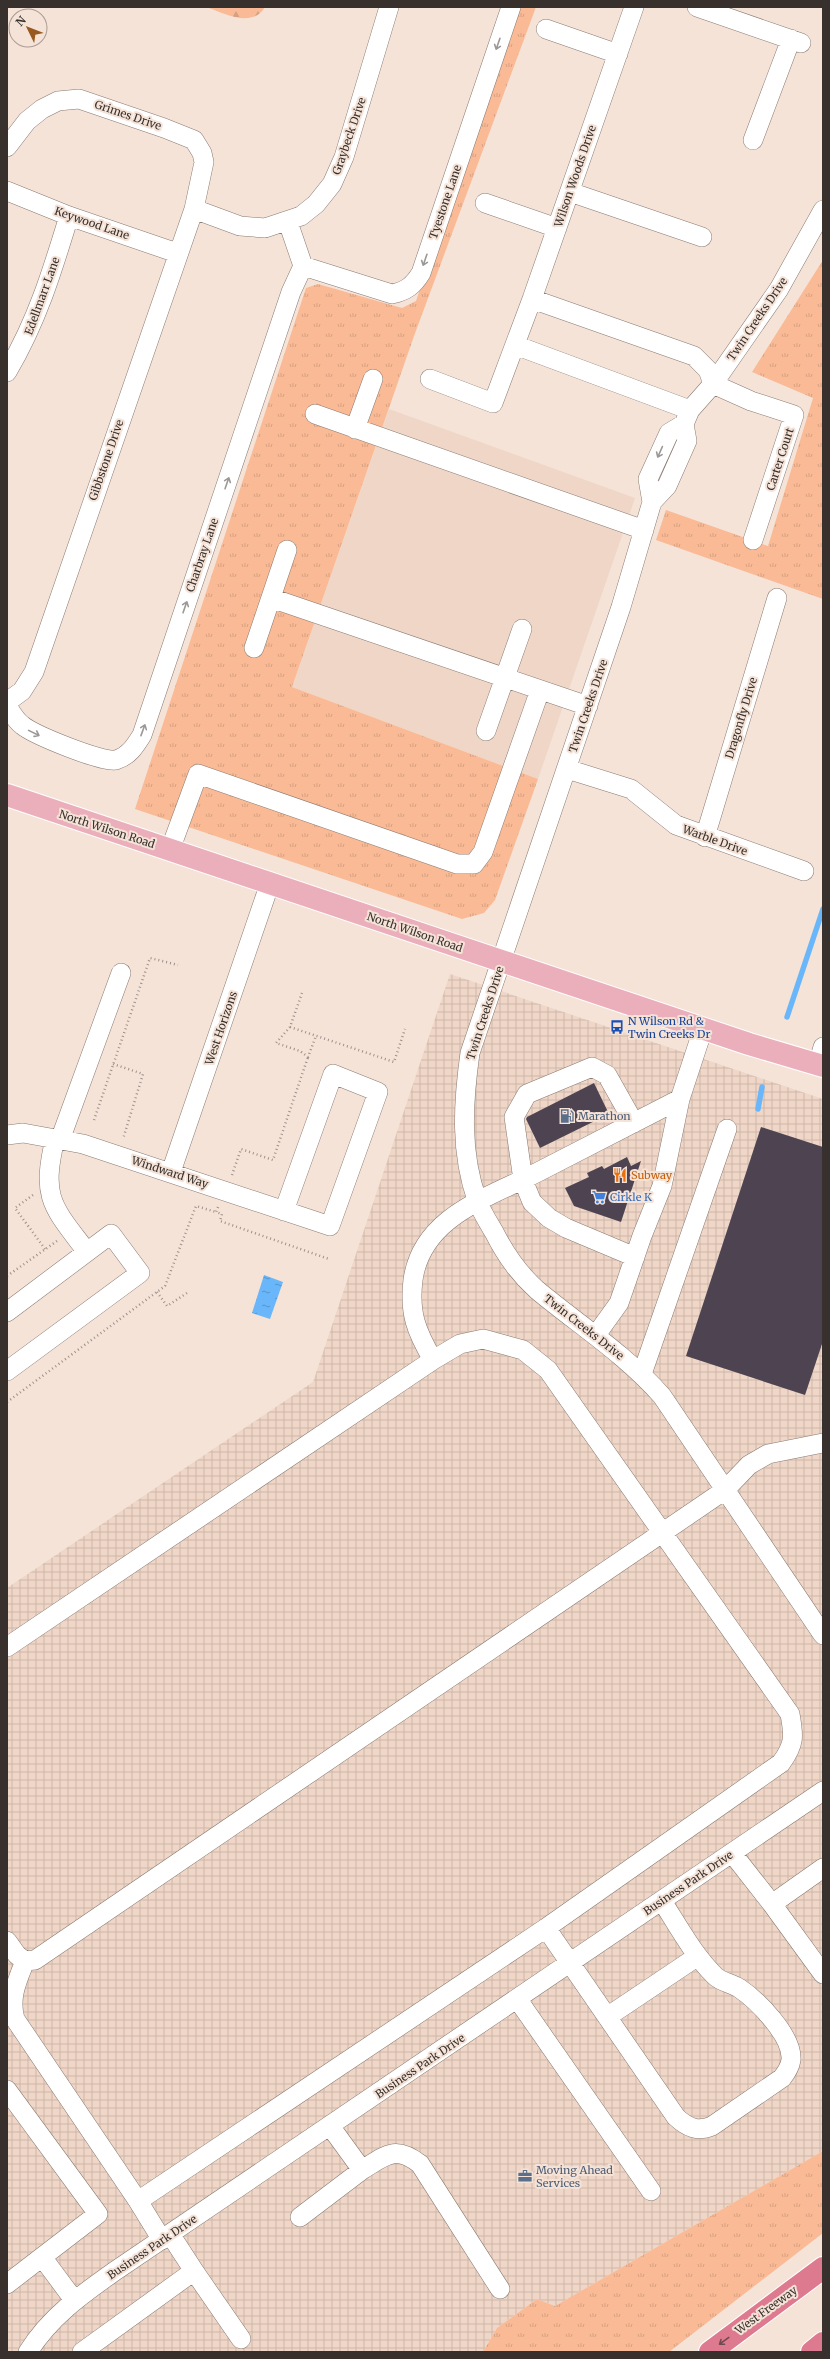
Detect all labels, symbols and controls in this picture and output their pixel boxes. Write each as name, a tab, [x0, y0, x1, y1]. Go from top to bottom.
north arrow	[8, 8, 48, 48]
text: N	[13, 13, 29, 29]
one-way arrow	[494, 37, 501, 50]
street label: Graybeck Drive	[329, 95, 369, 177]
street label: Grimes Drive	[93, 97, 163, 133]
street label: Wilson Woods Drive	[551, 123, 599, 230]
street label: Tyestone Lane	[426, 163, 464, 241]
street label: Keywood Lane	[53, 204, 132, 242]
one-way arrow	[421, 253, 428, 266]
street label: Edellmarr Lane	[21, 255, 63, 337]
street label: Twin Creeks Drive	[724, 274, 790, 363]
street label: Gibbstone Drive	[86, 417, 126, 502]
street label: Carter Court	[763, 425, 797, 492]
one-way arrow	[656, 446, 663, 458]
one-way arrow	[223, 478, 231, 490]
street label: Charbray Lane	[183, 516, 221, 594]
one-way arrow	[182, 600, 189, 613]
street label: Twin Creeks Drive	[565, 657, 611, 754]
street label: Dragonfly Drive	[722, 675, 760, 760]
one-way arrow	[140, 724, 148, 736]
one-way arrow	[28, 730, 40, 737]
street label: North Wilson Road	[57, 807, 157, 851]
street label: Warble Drive	[680, 821, 750, 858]
street label: North Wilson Road	[365, 909, 465, 955]
street label: Twin Creeks Drive	[463, 964, 507, 1062]
street label: West Horizons	[201, 989, 240, 1068]
place label: N Wilson Rd & Twin Creeks Dr	[628, 1014, 710, 1041]
bus stop icon: N Wilson Rd & Twin Creeks Dr	[609, 1019, 625, 1035]
fuel station icon: Marathon	[559, 1108, 575, 1124]
place label: Marathon	[578, 1109, 631, 1123]
street label: Windward Way	[129, 1153, 211, 1191]
restaurant icon: Subway	[612, 1167, 628, 1183]
place label: Subway	[631, 1168, 673, 1182]
supermarket icon: Cirkle K	[591, 1189, 607, 1205]
place label: Cirkle K	[610, 1190, 652, 1204]
street label: Twin Creeks Drive	[541, 1291, 627, 1363]
street label: Business Park Drive	[640, 1848, 736, 1918]
street label: Business Park Drive	[372, 2031, 468, 2101]
place label: Moving Ahead Services	[536, 2163, 613, 2190]
office icon: Moving Ahead Services	[517, 2168, 533, 2184]
street label: Business Park Drive	[104, 2212, 200, 2282]
street label: West Freeway	[732, 2283, 800, 2338]
one-way arrow	[719, 2337, 730, 2346]

